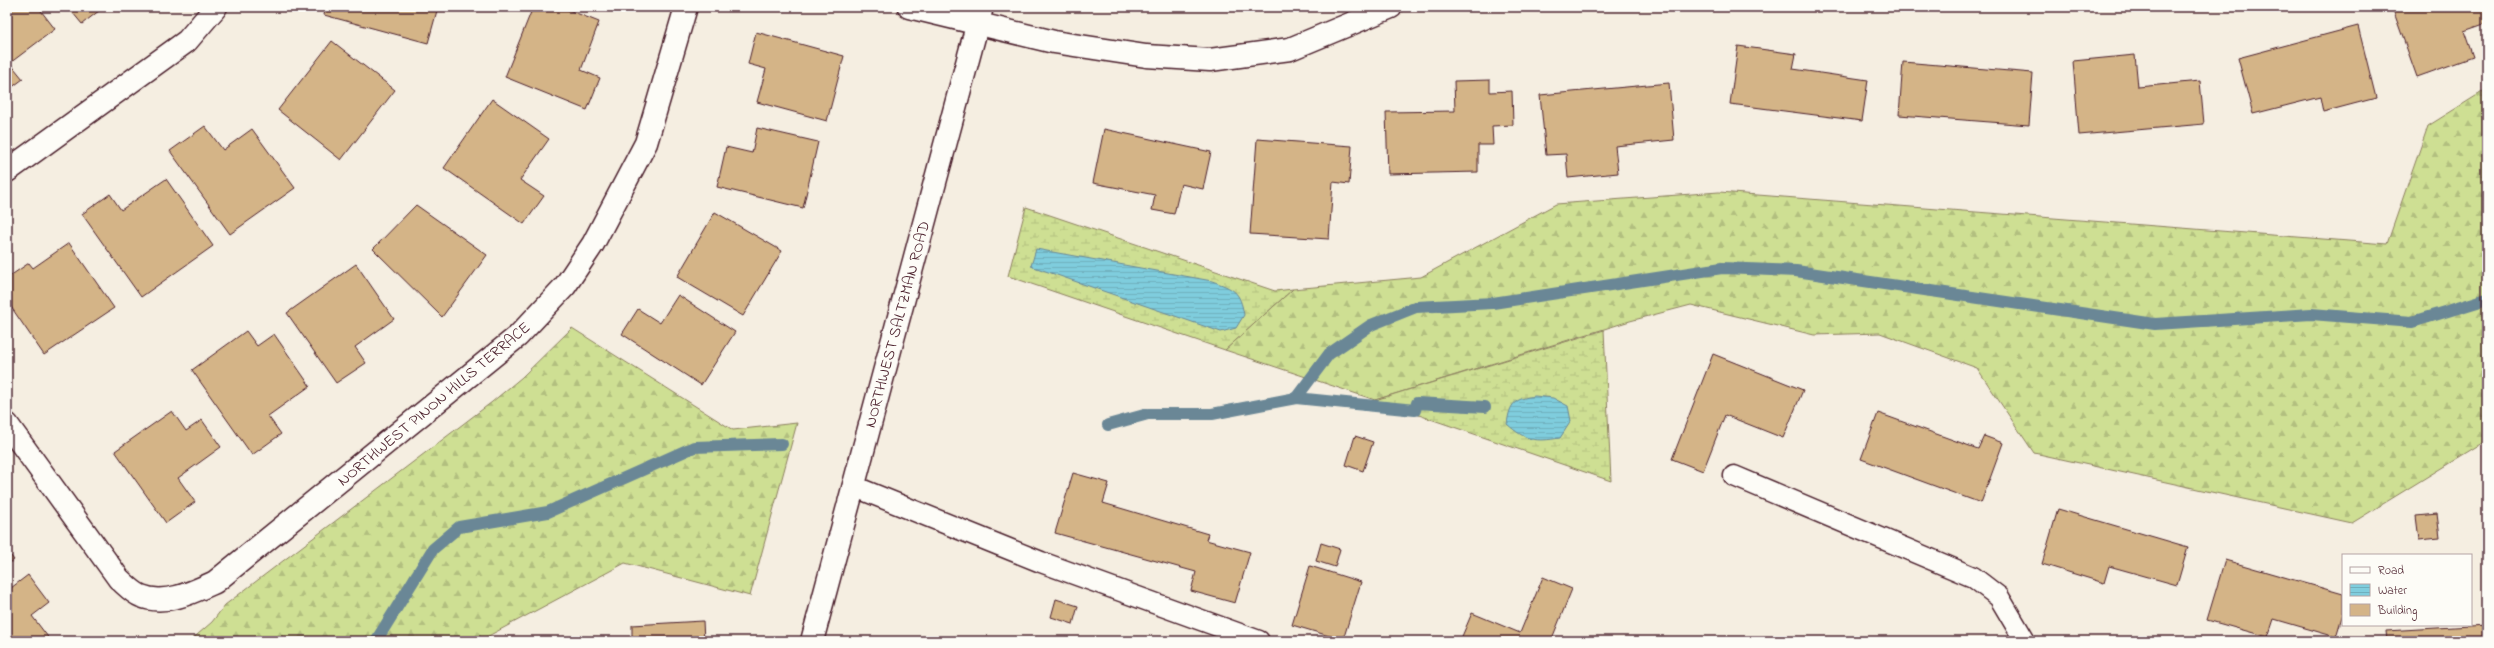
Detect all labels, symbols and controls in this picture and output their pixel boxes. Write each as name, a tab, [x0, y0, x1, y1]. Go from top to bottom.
street label: NORTHWEST SALTZMAN ROAD	[859, 219, 937, 430]
street label: NORTHWEST PINON HILLS TERRACE	[333, 316, 536, 493]
legend	[2342, 554, 2472, 626]
text: Road	[2378, 562, 2404, 580]
text: Water	[2378, 582, 2407, 600]
text: Building	[2377, 602, 2417, 621]

